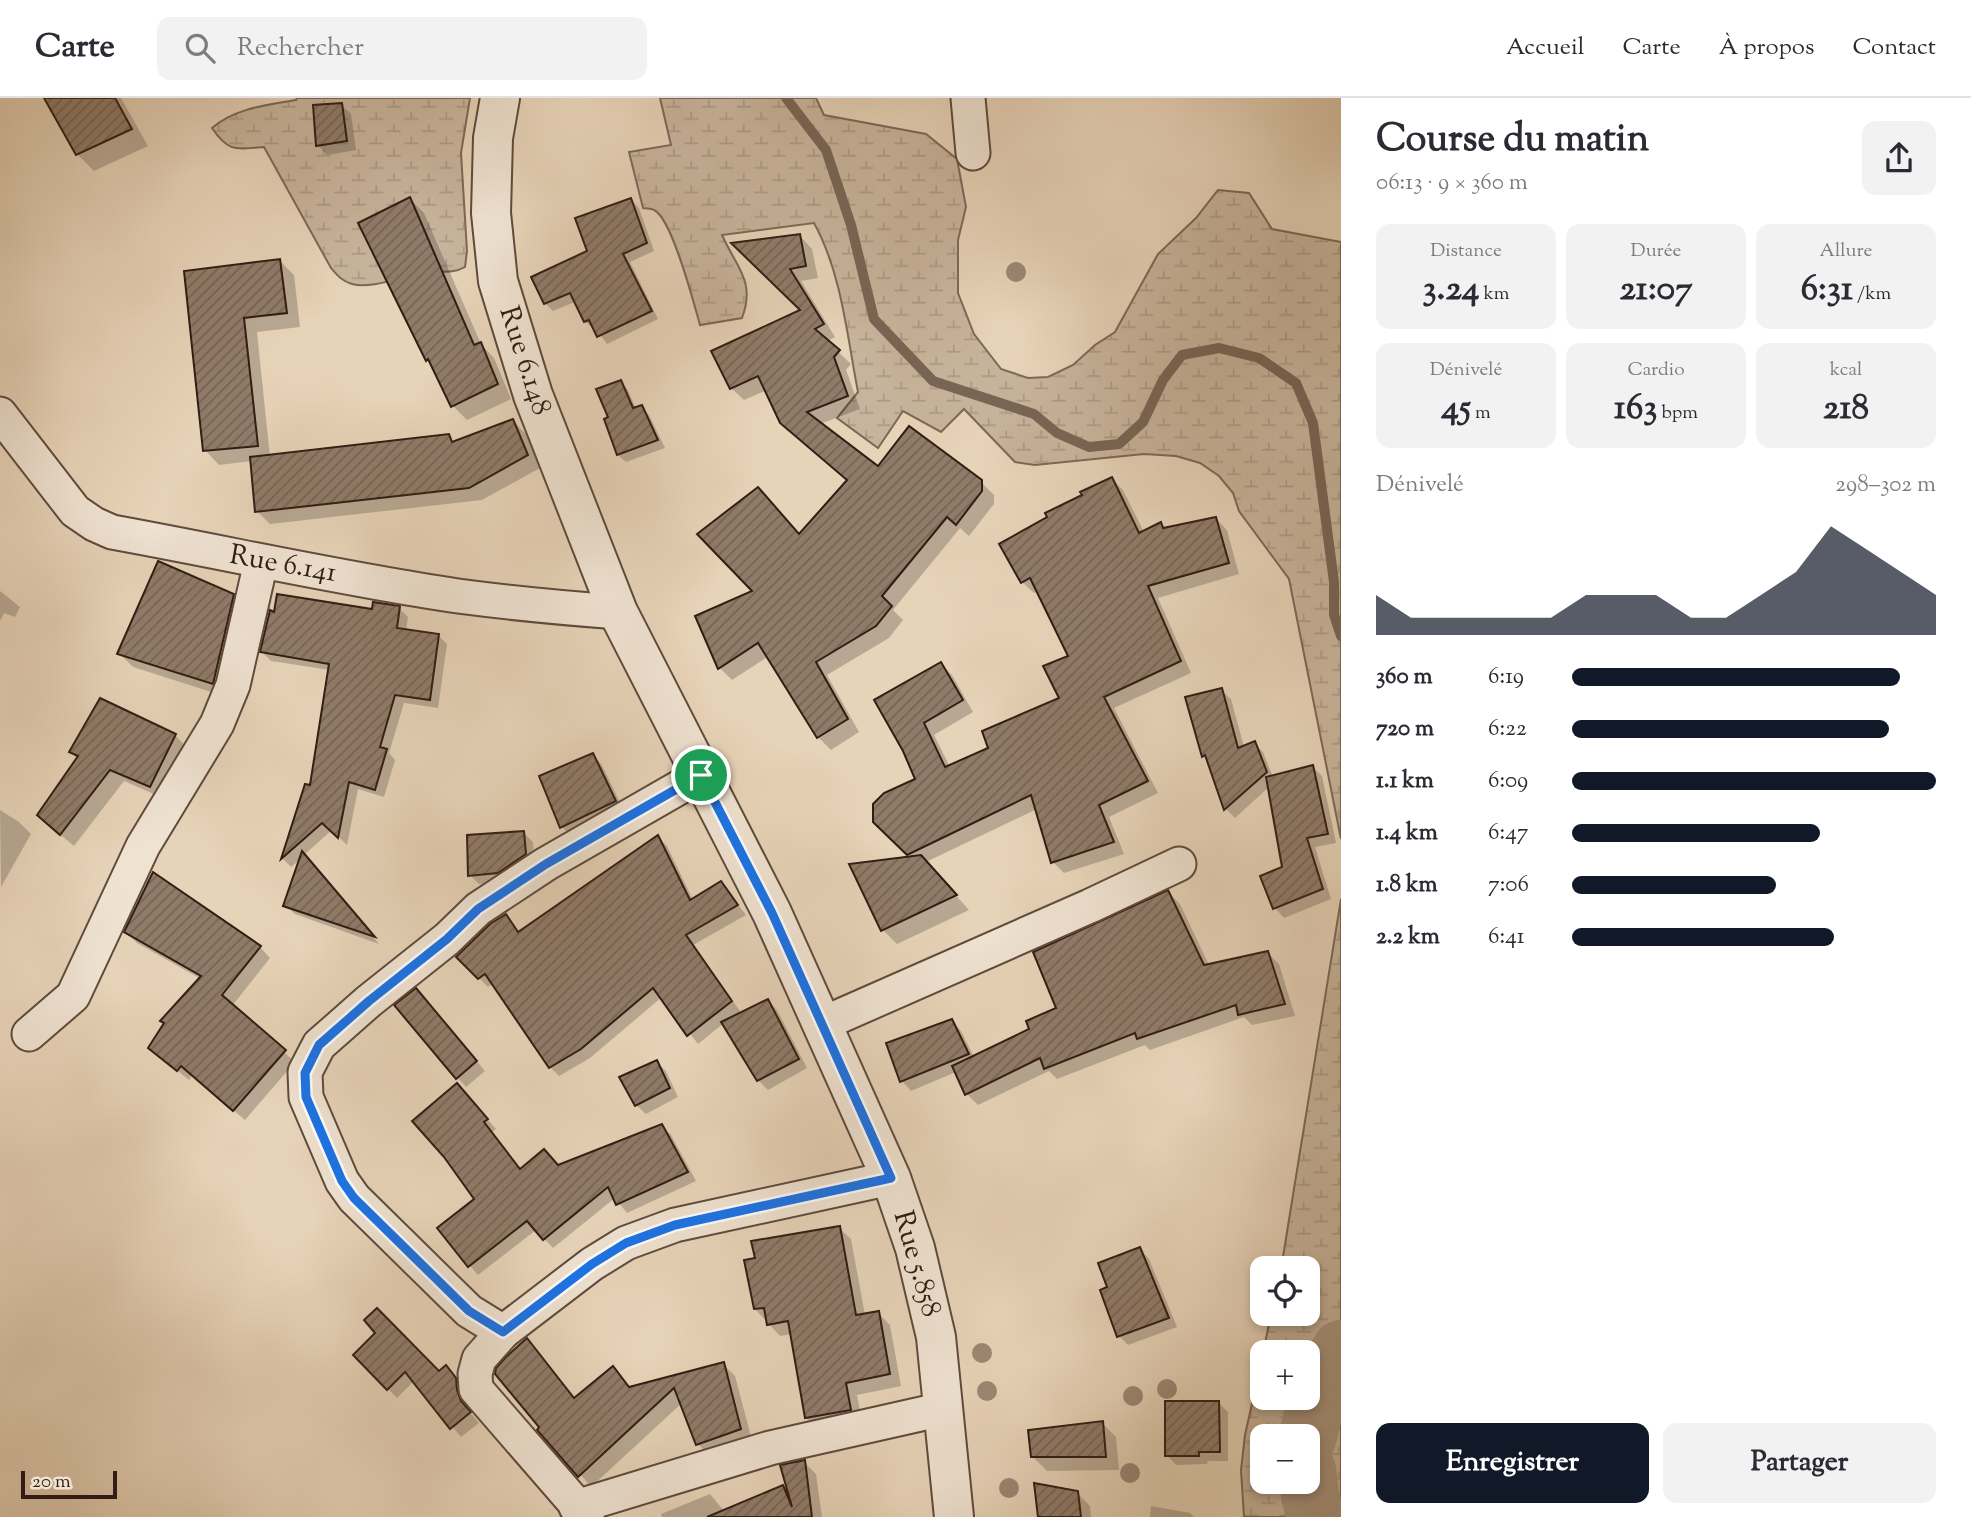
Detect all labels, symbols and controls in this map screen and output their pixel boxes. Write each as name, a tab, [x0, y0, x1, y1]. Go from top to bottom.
search box	[157, 17, 647, 80]
text: Carte	[35, 24, 115, 72]
icon: search	[181, 29, 219, 67]
text: Rechercher	[237, 30, 364, 67]
text: Accueil	[1506, 31, 1585, 65]
text: Carte	[1623, 31, 1681, 65]
text: À propos	[1719, 31, 1814, 65]
text: Contact	[1852, 31, 1936, 65]
text: Course du matin	[1376, 114, 1649, 168]
button: share	[1862, 121, 1936, 195]
text: 06:13 · 9 × 360 m	[1376, 167, 1528, 200]
text: Distance	[1430, 238, 1502, 265]
text: Durée	[1631, 238, 1681, 265]
text: Allure	[1820, 238, 1872, 265]
text: 3.24	[1422, 265, 1479, 316]
text: 21:07	[1619, 265, 1693, 316]
text: 6:31	[1801, 265, 1853, 316]
text: km	[1479, 281, 1510, 308]
text: /km	[1853, 281, 1891, 308]
street label: Rue 6.148	[488, 301, 560, 421]
text: Dénivelé	[1430, 357, 1502, 384]
text: Cardio	[1627, 357, 1685, 384]
text: kcal	[1830, 357, 1862, 384]
text: 45	[1441, 384, 1471, 435]
text: 163	[1614, 384, 1657, 435]
text: 218	[1823, 384, 1869, 435]
text: m	[1471, 400, 1491, 427]
text: bpm	[1657, 400, 1698, 427]
text: Dénivelé	[1376, 469, 1464, 502]
text: 298–302 m	[1835, 469, 1936, 502]
street label: Rue 6.141	[226, 536, 340, 594]
text: 360 m	[1376, 661, 1433, 694]
text: 6:19	[1488, 661, 1524, 694]
text: 720 m	[1376, 713, 1434, 746]
text: 6:22	[1488, 713, 1527, 746]
pin	[671, 745, 731, 805]
icon: arrive	[682, 756, 720, 794]
text: 1.1 km	[1376, 765, 1434, 798]
text: 6:09	[1488, 765, 1528, 798]
text: 1.4 km	[1376, 817, 1438, 850]
text: 6:47	[1488, 817, 1528, 850]
text: 1.8 km	[1376, 869, 1438, 902]
text: 7:06	[1488, 869, 1529, 902]
text: 2.2 km	[1376, 921, 1440, 954]
text: 6:41	[1488, 921, 1525, 954]
street label: Rue 5.858	[882, 1206, 950, 1322]
map controls	[1250, 1256, 1320, 1494]
button: locate	[1250, 1256, 1320, 1326]
button: +	[1250, 1340, 1320, 1410]
button: Enregistrer	[1376, 1423, 1649, 1503]
button: Partager	[1663, 1423, 1936, 1503]
button: −	[1250, 1424, 1320, 1494]
scale bar	[21, 1468, 117, 1500]
text: 20 m	[32, 1469, 71, 1496]

